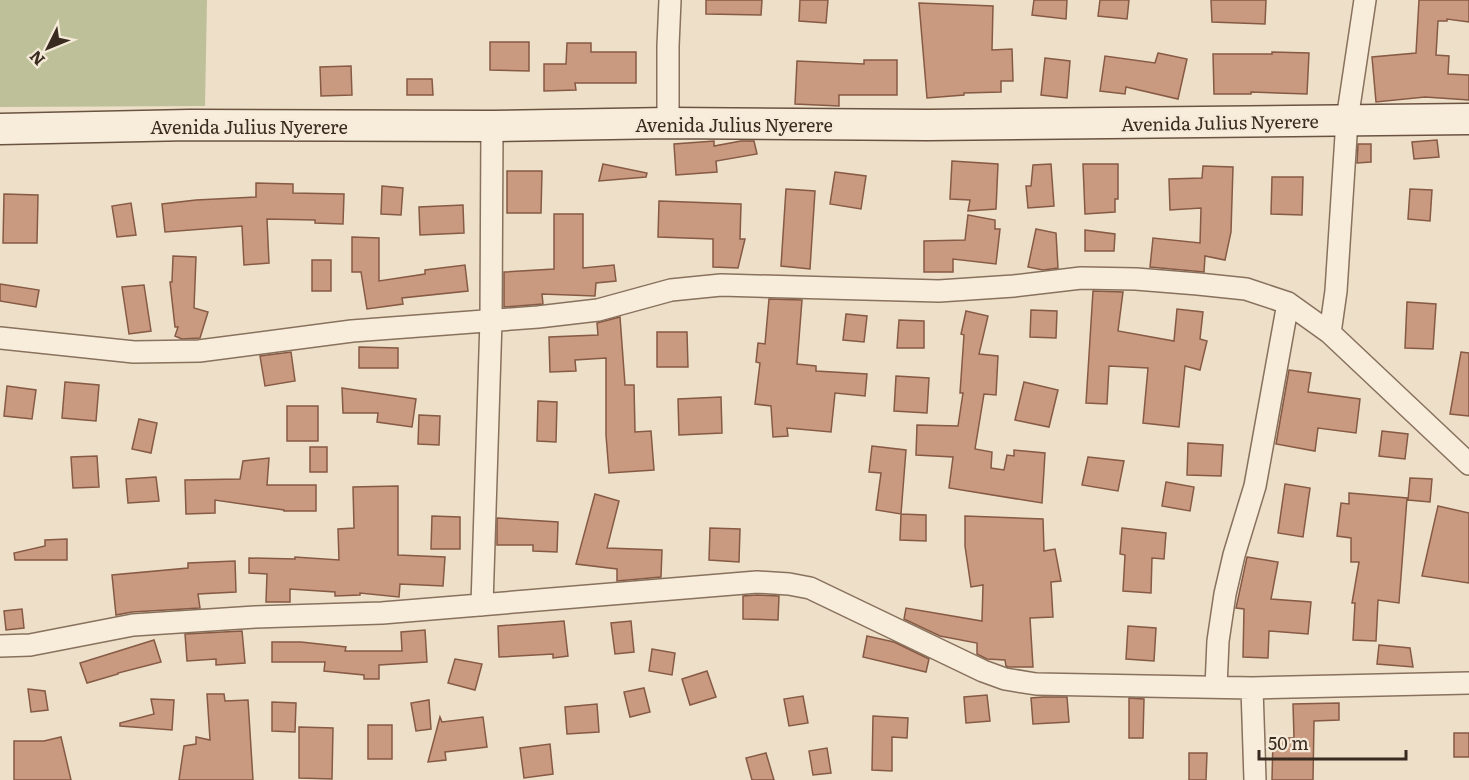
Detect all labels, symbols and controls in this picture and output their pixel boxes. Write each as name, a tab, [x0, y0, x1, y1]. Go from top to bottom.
north arrow	[18, 18, 78, 78]
text: N	[23, 46, 50, 72]
street label: Avenida Julius Nyerere	[1121, 107, 1319, 137]
street label: Avenida Julius Nyerere	[635, 111, 833, 138]
street label: Avenida Julius Nyerere	[150, 113, 348, 140]
scale bar	[1259, 723, 1406, 761]
text: 50 m	[1268, 729, 1309, 756]

